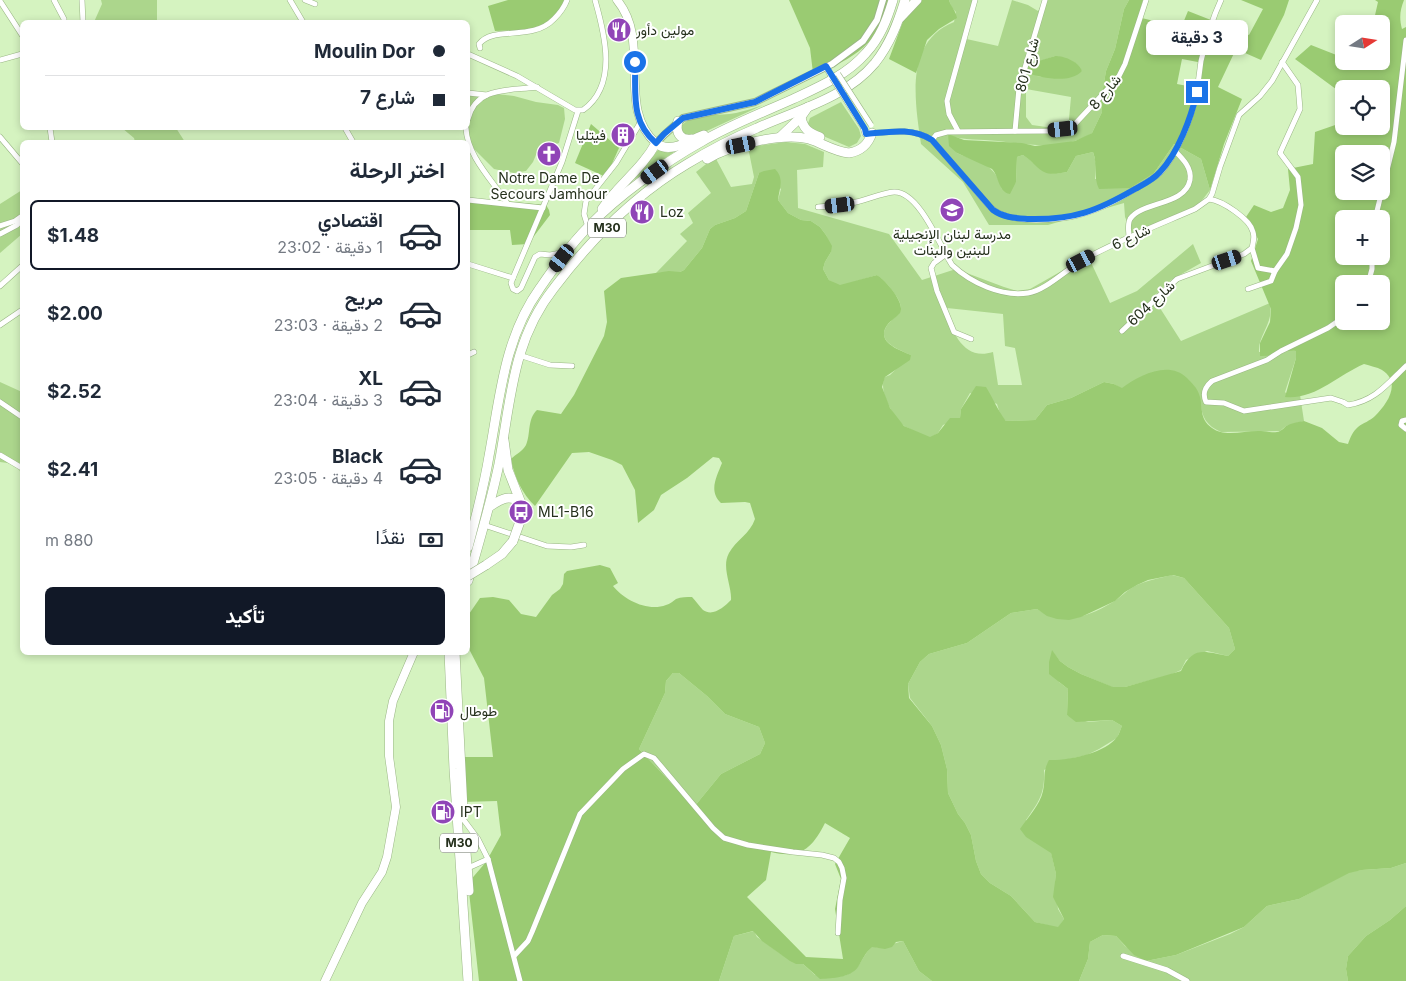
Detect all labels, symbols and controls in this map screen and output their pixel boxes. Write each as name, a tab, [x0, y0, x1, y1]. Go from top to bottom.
north arrow	[1335, 15, 1390, 70]
map controls	[1335, 15, 1390, 330]
restaurant icon: مولين دأور	[606, 17, 632, 43]
callout: 3 دقيقة	[1146, 19, 1248, 54]
place label: مولين دأور	[635, 21, 694, 39]
text: 3 دقيقة	[1171, 27, 1223, 47]
street label: شارع 801	[1011, 36, 1045, 95]
text: Moulin Dor	[314, 40, 415, 63]
route start	[624, 51, 646, 73]
street label: شارع 8	[1085, 71, 1127, 115]
button: locate	[1335, 80, 1390, 135]
route end	[1186, 81, 1208, 103]
text: شارع 7	[360, 86, 415, 109]
car	[1047, 120, 1078, 138]
building icon: فيتليا	[610, 122, 636, 148]
place label: فيتليا	[576, 126, 606, 143]
car	[724, 135, 757, 155]
church icon: Notre Dame De Secours Jamhour	[536, 141, 562, 167]
button: layers	[1335, 145, 1390, 200]
text: اختر الرحلة	[350, 157, 445, 183]
car	[638, 157, 671, 187]
place label: Notre Dame De Secours Jamhour	[491, 169, 607, 202]
car	[824, 196, 855, 214]
school or university icon: مدرسة لبنان الإنجيلية للبنين والبنات	[939, 197, 965, 223]
restaurant icon: Loz	[629, 199, 655, 225]
place label: Loz	[660, 203, 684, 220]
text: اقتصادي	[318, 209, 383, 232]
button: +	[1335, 210, 1390, 265]
icon: car	[398, 213, 443, 258]
road number: M30	[588, 218, 626, 238]
street label: شارع 6	[1109, 220, 1154, 256]
text: $1.48	[47, 224, 99, 247]
place label: مدرسة لبنان الإنجيلية للبنين والبنات	[893, 225, 1011, 259]
text: 1 دقيقة · 23:02	[277, 237, 383, 257]
car	[546, 242, 577, 274]
car	[1064, 248, 1097, 274]
car	[1210, 248, 1243, 272]
button: −	[1335, 275, 1390, 330]
street label: شارع 604	[1123, 276, 1180, 331]
text: مريح	[345, 287, 383, 310]
icon: car	[398, 291, 443, 336]
text: $2.00	[47, 302, 103, 325]
text: 2 دقيقة · 23:03	[274, 315, 383, 335]
text: XL	[358, 367, 383, 390]
icon: car	[398, 369, 443, 414]
text: $2.52	[47, 380, 102, 403]
text: 3 دقيقة · 23:04	[273, 390, 383, 410]
text: Black	[332, 445, 383, 468]
icon: car	[398, 447, 443, 492]
text: $2.41	[47, 458, 98, 481]
text: 4 دقيقة · 23:05	[273, 468, 383, 488]
bus stop icon: ML1-B16	[508, 499, 534, 525]
place label: ML1-B16	[538, 503, 594, 520]
text: نقدًا	[376, 526, 405, 549]
icon: cash	[417, 526, 445, 554]
text: 880 m	[45, 530, 93, 550]
button: تأكيد	[45, 587, 445, 645]
fuel station icon: طوطال	[429, 698, 455, 724]
place label: طوطال	[460, 702, 497, 721]
fuel station icon: IPT	[430, 799, 456, 825]
place label: IPT	[460, 803, 482, 820]
road number: M30	[440, 834, 478, 852]

